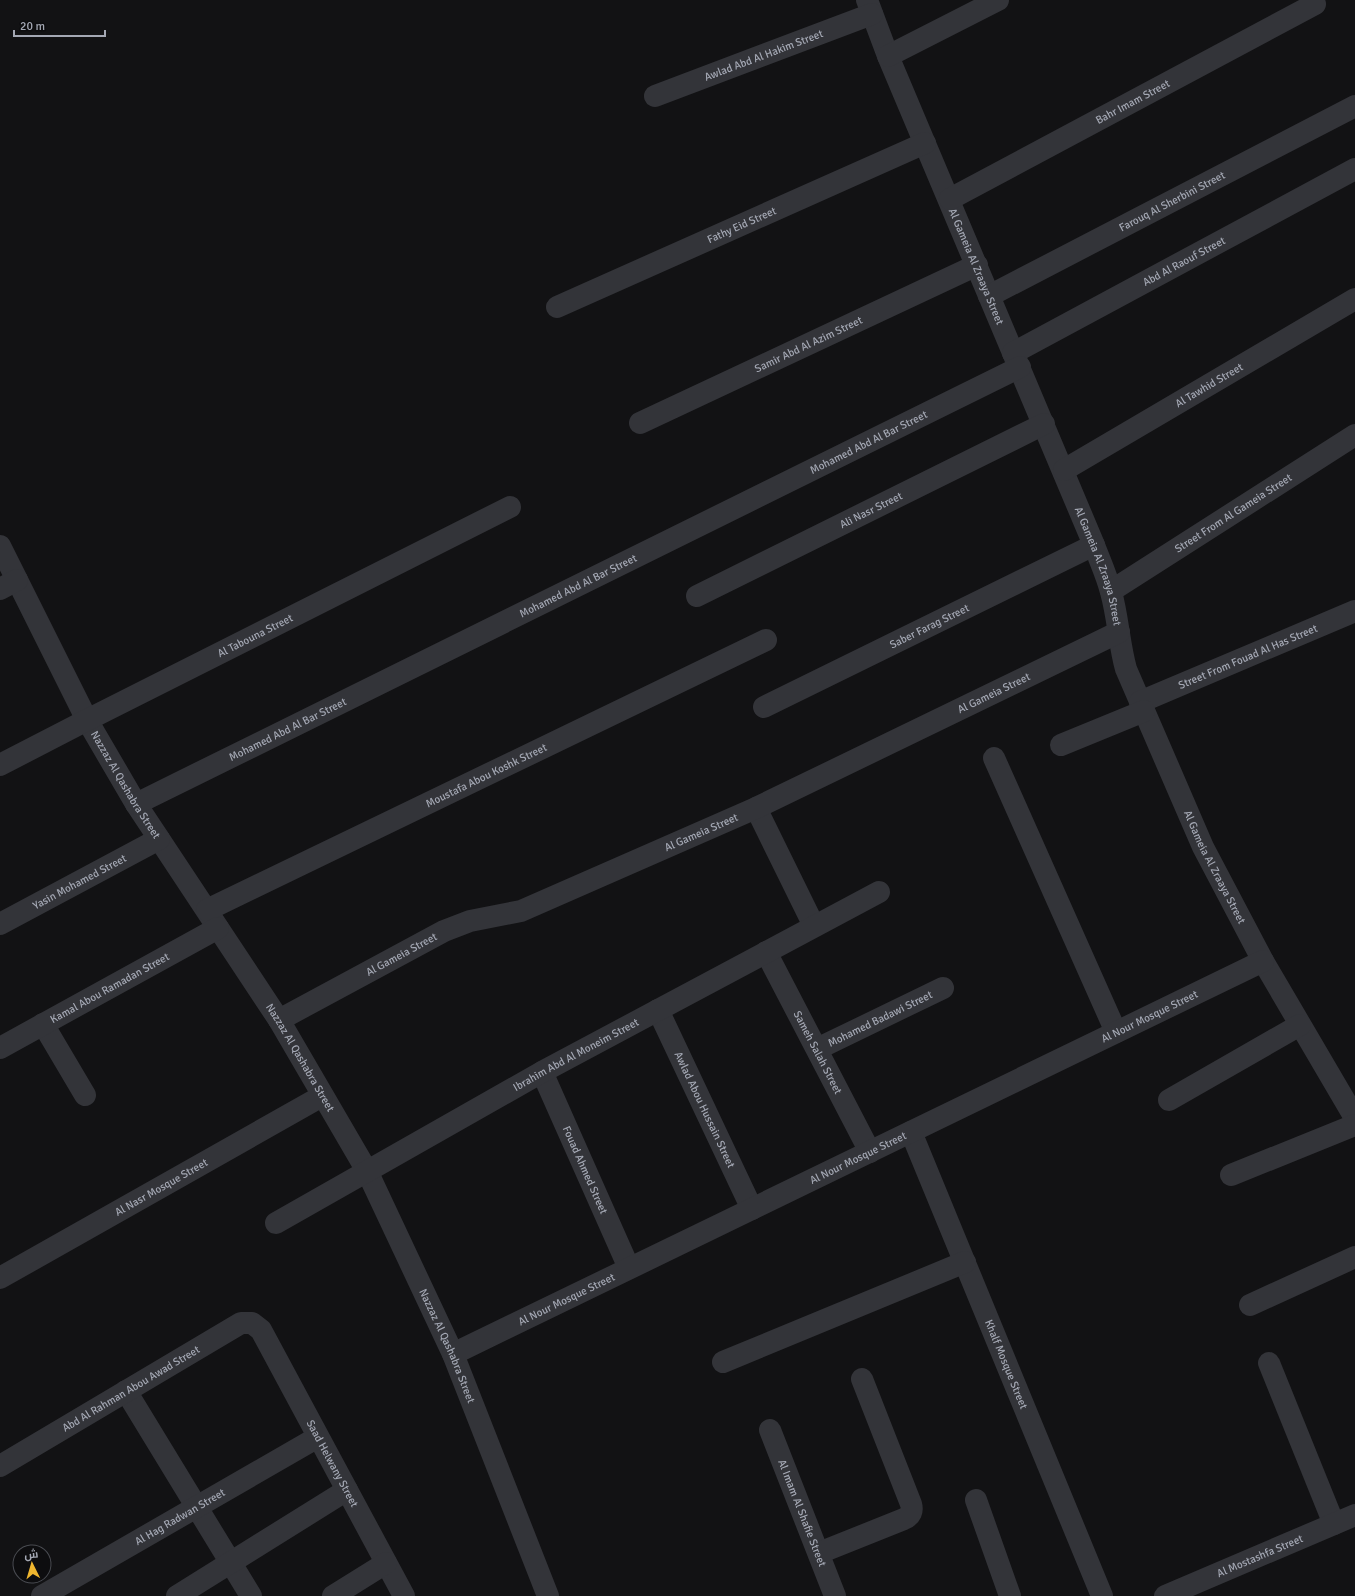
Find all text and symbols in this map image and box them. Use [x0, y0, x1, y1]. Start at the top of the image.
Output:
scale bar [14, 12, 105, 38]
text: 20 m [20, 19, 45, 34]
street label: Awlad Abd Al Hakim Street [702, 27, 825, 84]
street label: Bahr Imam Street [1093, 77, 1172, 127]
street label: Farouq Al Sherbini Street [1117, 169, 1227, 234]
street label: Fathy Eid Street [705, 204, 778, 246]
street label: Al Gameia Al Zraaya Street [946, 206, 1006, 327]
street label: Abd Al Raouf Street [1141, 234, 1228, 289]
street label: Samir Abd Al Azim Street [753, 314, 865, 375]
street label: Al Tawhid Street [1173, 360, 1245, 410]
street label: Mohamed Abd Al Bar Street [808, 408, 930, 477]
street label: Street From Al Gameia Street [1172, 471, 1294, 556]
street label: Ali Nasr Street [838, 489, 905, 531]
street label: Al Gameia Al Zraaya Street [1072, 505, 1124, 627]
street label: Mohamed Abd Al Bar Street [517, 551, 639, 620]
street label: Saber Farag Street [888, 601, 971, 651]
street label: Al Tabouna Street [215, 611, 295, 660]
street label: Street From Fouad Al Has Street [1176, 622, 1320, 692]
street label: Al Gameia Street [956, 670, 1032, 716]
street label: Mohamed Abd Al Bar Street [227, 695, 349, 764]
street label: Nazzaz Al Qashabra Street [88, 729, 163, 841]
street label: Moustafa Abou Koshk Street [424, 741, 549, 810]
street label: Al Gameia Al Zraaya Street [1181, 808, 1248, 926]
street label: Al Gameia Street [663, 811, 740, 854]
street label: Yasin Mohamed Street [31, 852, 129, 912]
street label: Al Gameia Street [364, 930, 440, 979]
street label: Kamal Abou Ramadan Street [48, 950, 172, 1026]
street label: Mohamed Badawi Street [826, 988, 935, 1050]
street label: Al Nour Mosque Street [1099, 988, 1200, 1046]
street label: Nazzaz Al Qashabra Street [263, 1001, 337, 1114]
street label: Sameh Salah Street [791, 1009, 845, 1096]
street label: Ibrahim Abd Al Moneim Street [511, 1015, 641, 1094]
street label: Awlad Abou Hussain Street [671, 1049, 738, 1170]
street label: Fouad Ahmed Street [560, 1124, 610, 1216]
street label: Al Nour Mosque Street [808, 1129, 909, 1187]
street label: Al Nasr Mosque Street [113, 1156, 210, 1219]
street label: Al Nour Mosque Street [516, 1270, 617, 1328]
street label: Nazzaz Al Qashabra Street [416, 1287, 478, 1405]
street label: Khalf Mosque Street [982, 1318, 1030, 1411]
street label: Abd Al Rahman Abou Awad Street [60, 1343, 202, 1435]
street label: Saad Helwany Street [304, 1418, 361, 1510]
street label: Al Imam Al Shafie Street [775, 1458, 829, 1569]
street label: Al Hag Radwan Street [133, 1486, 228, 1548]
street label: Al Mostashfa Street [1215, 1532, 1305, 1580]
north arrow [12, 1544, 52, 1584]
text: ش [24, 1547, 39, 1562]

